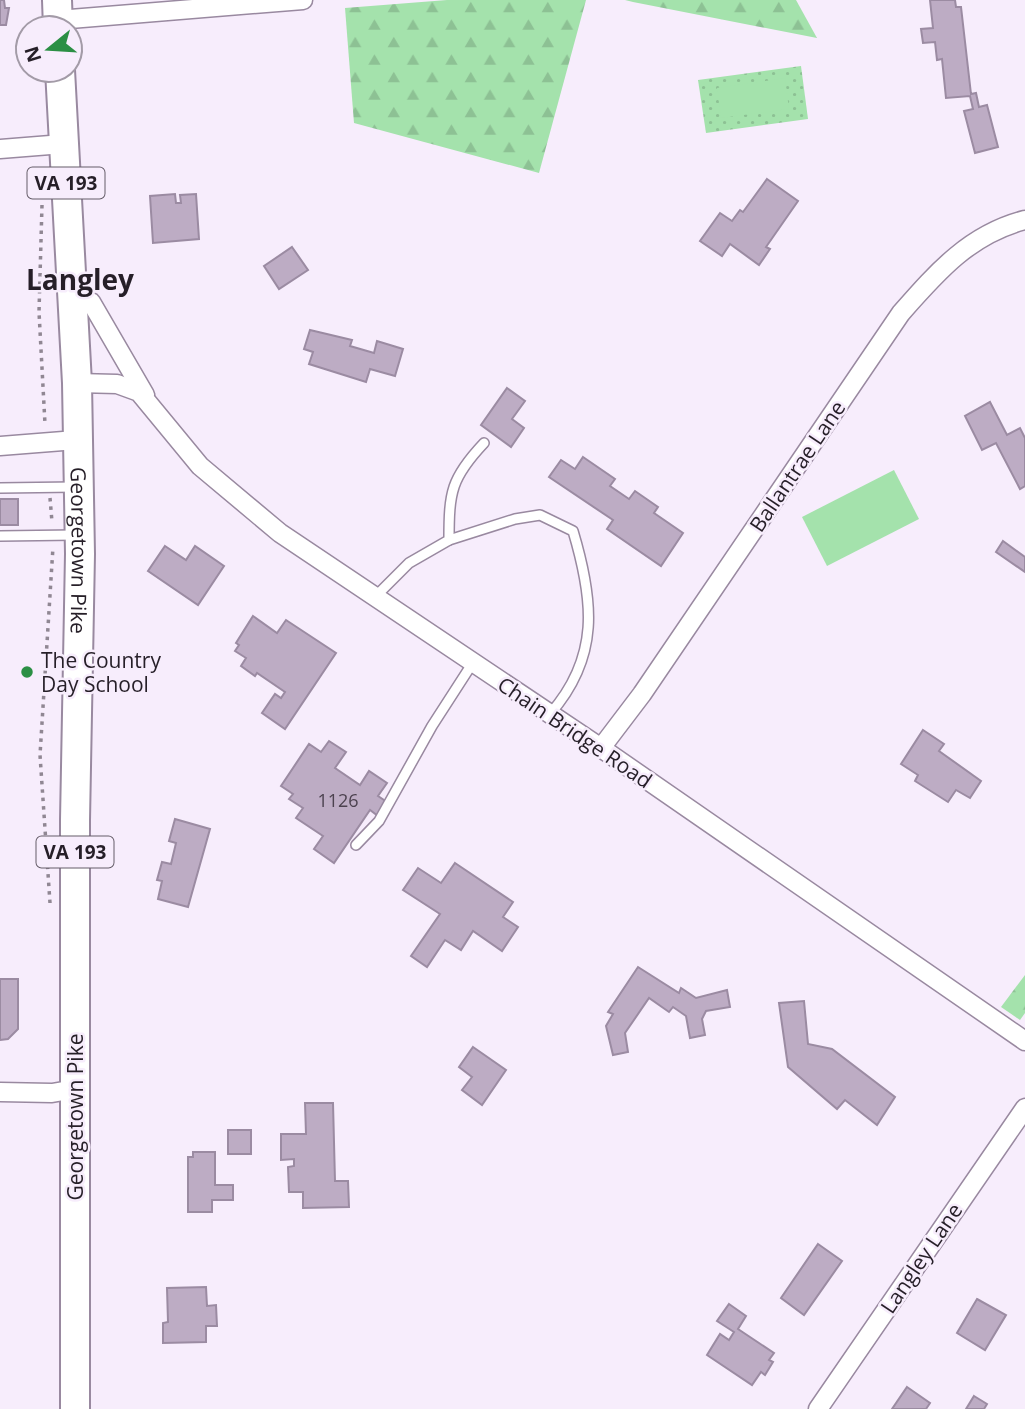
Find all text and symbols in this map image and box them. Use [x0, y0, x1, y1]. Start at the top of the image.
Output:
north arrow [14, 14, 84, 84]
text: N [18, 43, 48, 66]
road number: VA 193 [28, 168, 104, 198]
district label: Langley [26, 260, 134, 298]
street label: Ballantrae Lane [743, 395, 851, 537]
street label: Georgetown Pike [64, 467, 94, 634]
place label: The Country Day School [41, 646, 161, 698]
marker: The Country Day School [19, 664, 35, 680]
street label: Chain Bridge Road [492, 670, 658, 794]
house number: 1126 [317, 788, 359, 812]
road number: VA 193 [36, 836, 114, 867]
street label: Georgetown Pike [61, 1034, 89, 1200]
street label: Langley Lane [874, 1197, 968, 1319]

